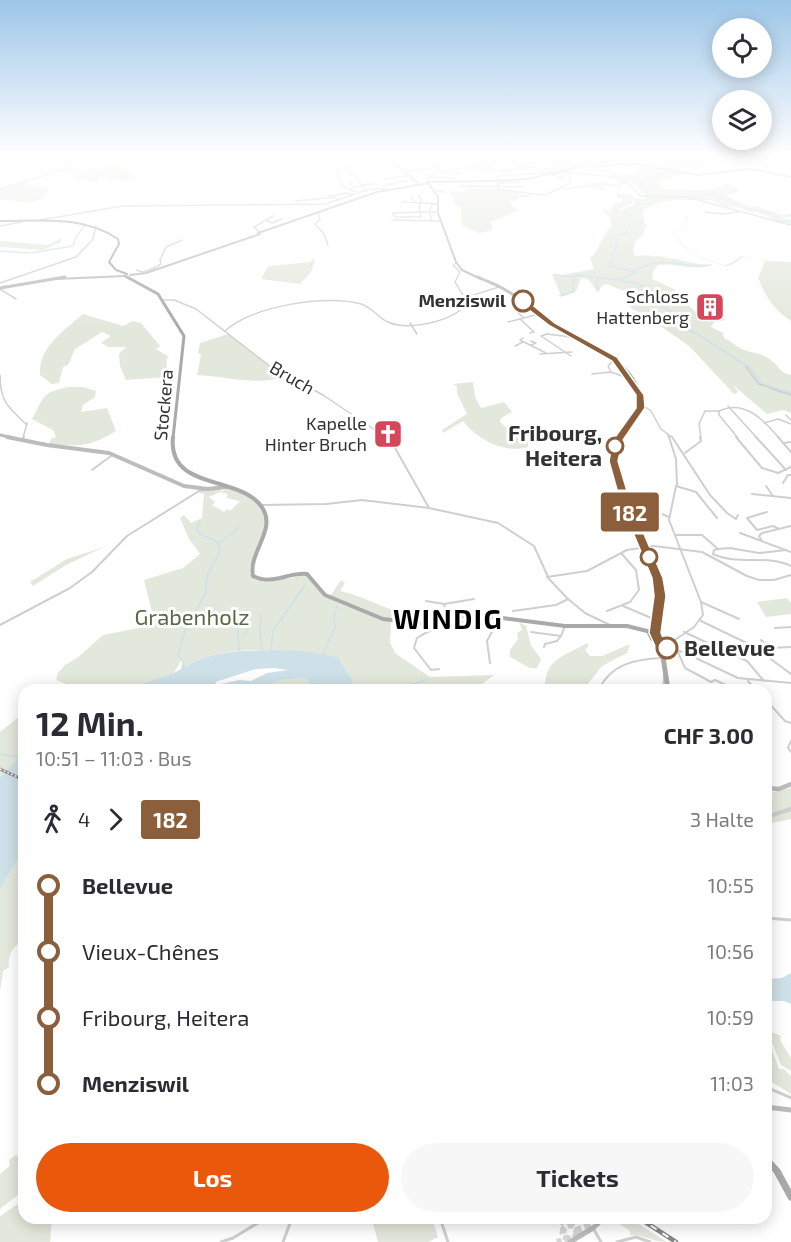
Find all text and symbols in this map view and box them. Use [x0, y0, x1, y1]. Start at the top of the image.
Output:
map controls [712, 18, 772, 150]
button: locate [712, 18, 772, 78]
button: layers [712, 90, 772, 150]
place label: Schloss Hattenberg [596, 285, 689, 328]
place label: Menziswil [418, 289, 506, 311]
marker: Menziswil [512, 290, 534, 312]
building icon: Schloss Hattenberg [694, 291, 726, 323]
street label: Bruch [266, 356, 319, 399]
street label: Stockera [149, 368, 177, 442]
place label: Kapelle Hinter Bruch [265, 412, 367, 455]
church icon: Kapelle Hinter Bruch [372, 418, 404, 450]
place label: Fribourg, Heitera [508, 419, 602, 470]
marker: Fribourg, Heitera [606, 437, 624, 455]
line badge: 182 [596, 492, 664, 532]
text: 182 [613, 500, 647, 525]
unlabelled marker [640, 548, 658, 566]
district label: WINDIG [393, 601, 503, 635]
park label: Grabenholz [135, 603, 249, 629]
place label: Bellevue [684, 634, 775, 660]
marker: Bellevue [656, 637, 678, 659]
text: 12 Min. [36, 703, 144, 743]
text: CHF 3.00 [664, 722, 754, 748]
text: 10:51 – 11:03 · Bus [36, 746, 192, 770]
icon: walk [36, 803, 69, 836]
icon: forward [99, 803, 132, 836]
text: 4 [78, 807, 90, 831]
text: 182 [153, 807, 188, 832]
text: 3 Halte [690, 807, 754, 831]
text: Bellevue [82, 872, 173, 898]
text: 10:55 [708, 873, 754, 897]
text: Vieux-Chênes [82, 938, 219, 964]
text: 10:56 [707, 939, 754, 963]
text: Fribourg, Heitera [82, 1004, 249, 1030]
text: 10:59 [707, 1005, 754, 1029]
text: Menziswil [82, 1070, 189, 1096]
text: 11:03 [710, 1071, 754, 1095]
button: Los [36, 1143, 389, 1212]
button: Tickets [401, 1143, 754, 1212]

